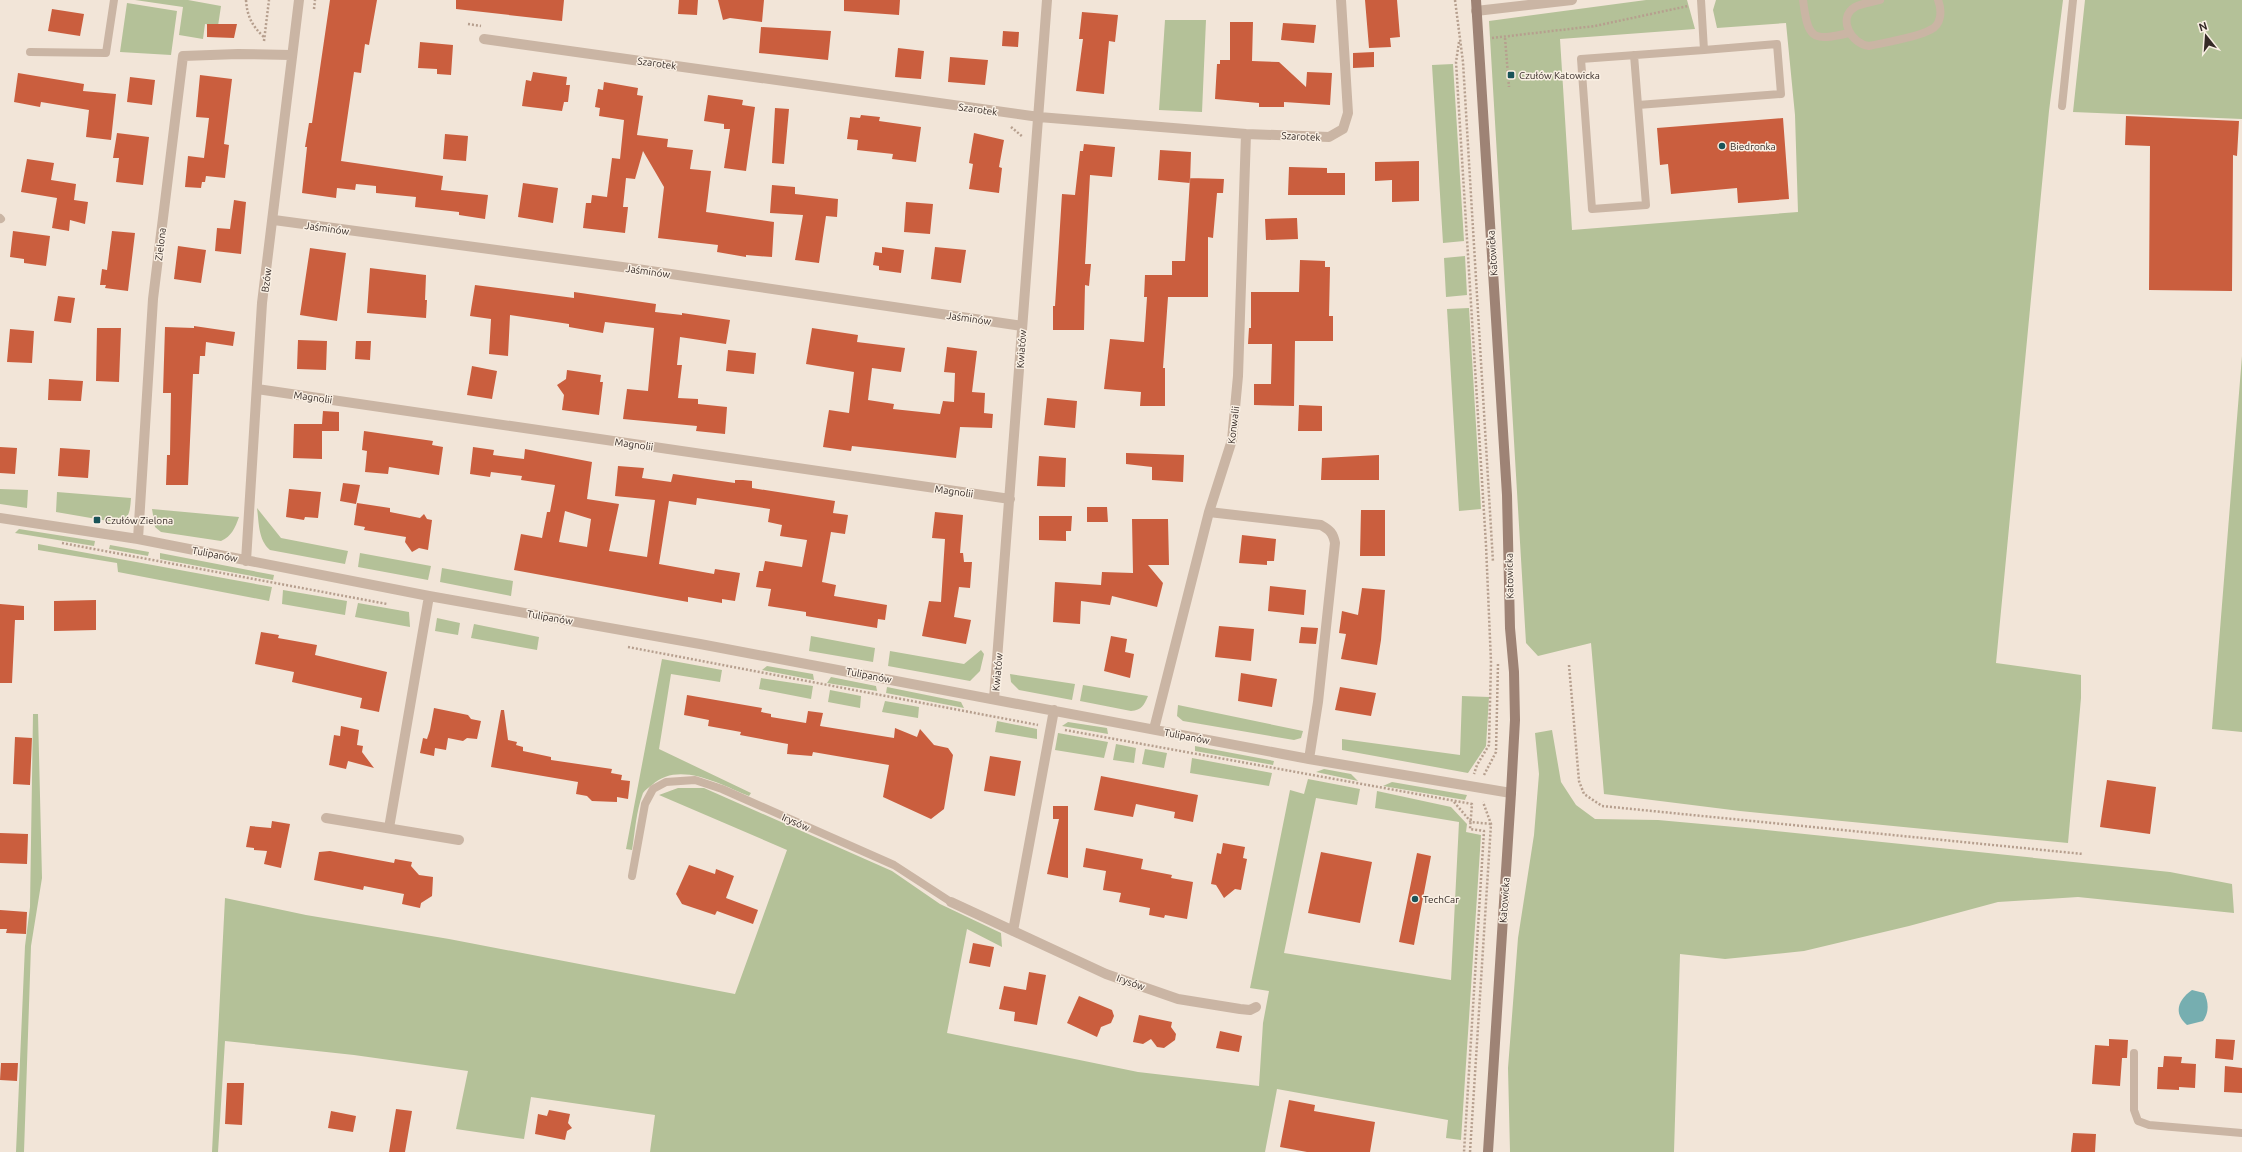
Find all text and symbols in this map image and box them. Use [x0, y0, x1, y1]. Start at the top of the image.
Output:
north arrow [2186, 16, 2226, 56]
text: N [2197, 19, 2209, 33]
street label: Szarotek [637, 55, 677, 72]
marker: Czułów Katowicka [1506, 70, 1516, 80]
place label: Czułów Katowicka [1519, 70, 1600, 81]
street label: Szarotek [958, 101, 998, 118]
street label: Szarotek [1281, 130, 1321, 143]
marker: Biedronka [1717, 141, 1727, 151]
place label: Biedronka [1730, 141, 1776, 152]
street label: Jaśminów [304, 220, 350, 237]
street label: Zielona [153, 227, 168, 261]
street label: Katowicka [1485, 230, 1500, 276]
street label: Jaśminów [625, 263, 671, 280]
street label: Bzów [259, 267, 274, 293]
street label: Jaśminów [946, 310, 992, 327]
street label: Kwiatów [1015, 329, 1028, 369]
street label: Magnolii [293, 389, 333, 406]
street label: Konwalii [1226, 406, 1241, 445]
street label: Magnolii [614, 436, 654, 453]
street label: Magnolii [934, 483, 974, 500]
marker: Czułów Zielona [92, 515, 102, 525]
place label: Czułów Zielona [105, 515, 173, 526]
street label: Tulipanów [191, 545, 239, 564]
street label: Katowicka [1504, 553, 1515, 599]
street label: Tulipanów [526, 608, 574, 627]
street label: Kwiatów [990, 652, 1005, 692]
street label: Tulipanów [845, 666, 893, 685]
street label: Tulipanów [1163, 727, 1211, 746]
street label: Irysów [780, 811, 812, 834]
street label: Katowicka [1497, 877, 1512, 923]
marker: TechCar [1410, 894, 1420, 904]
place label: TechCar [1423, 894, 1459, 905]
street label: Irysów [1115, 972, 1147, 993]

